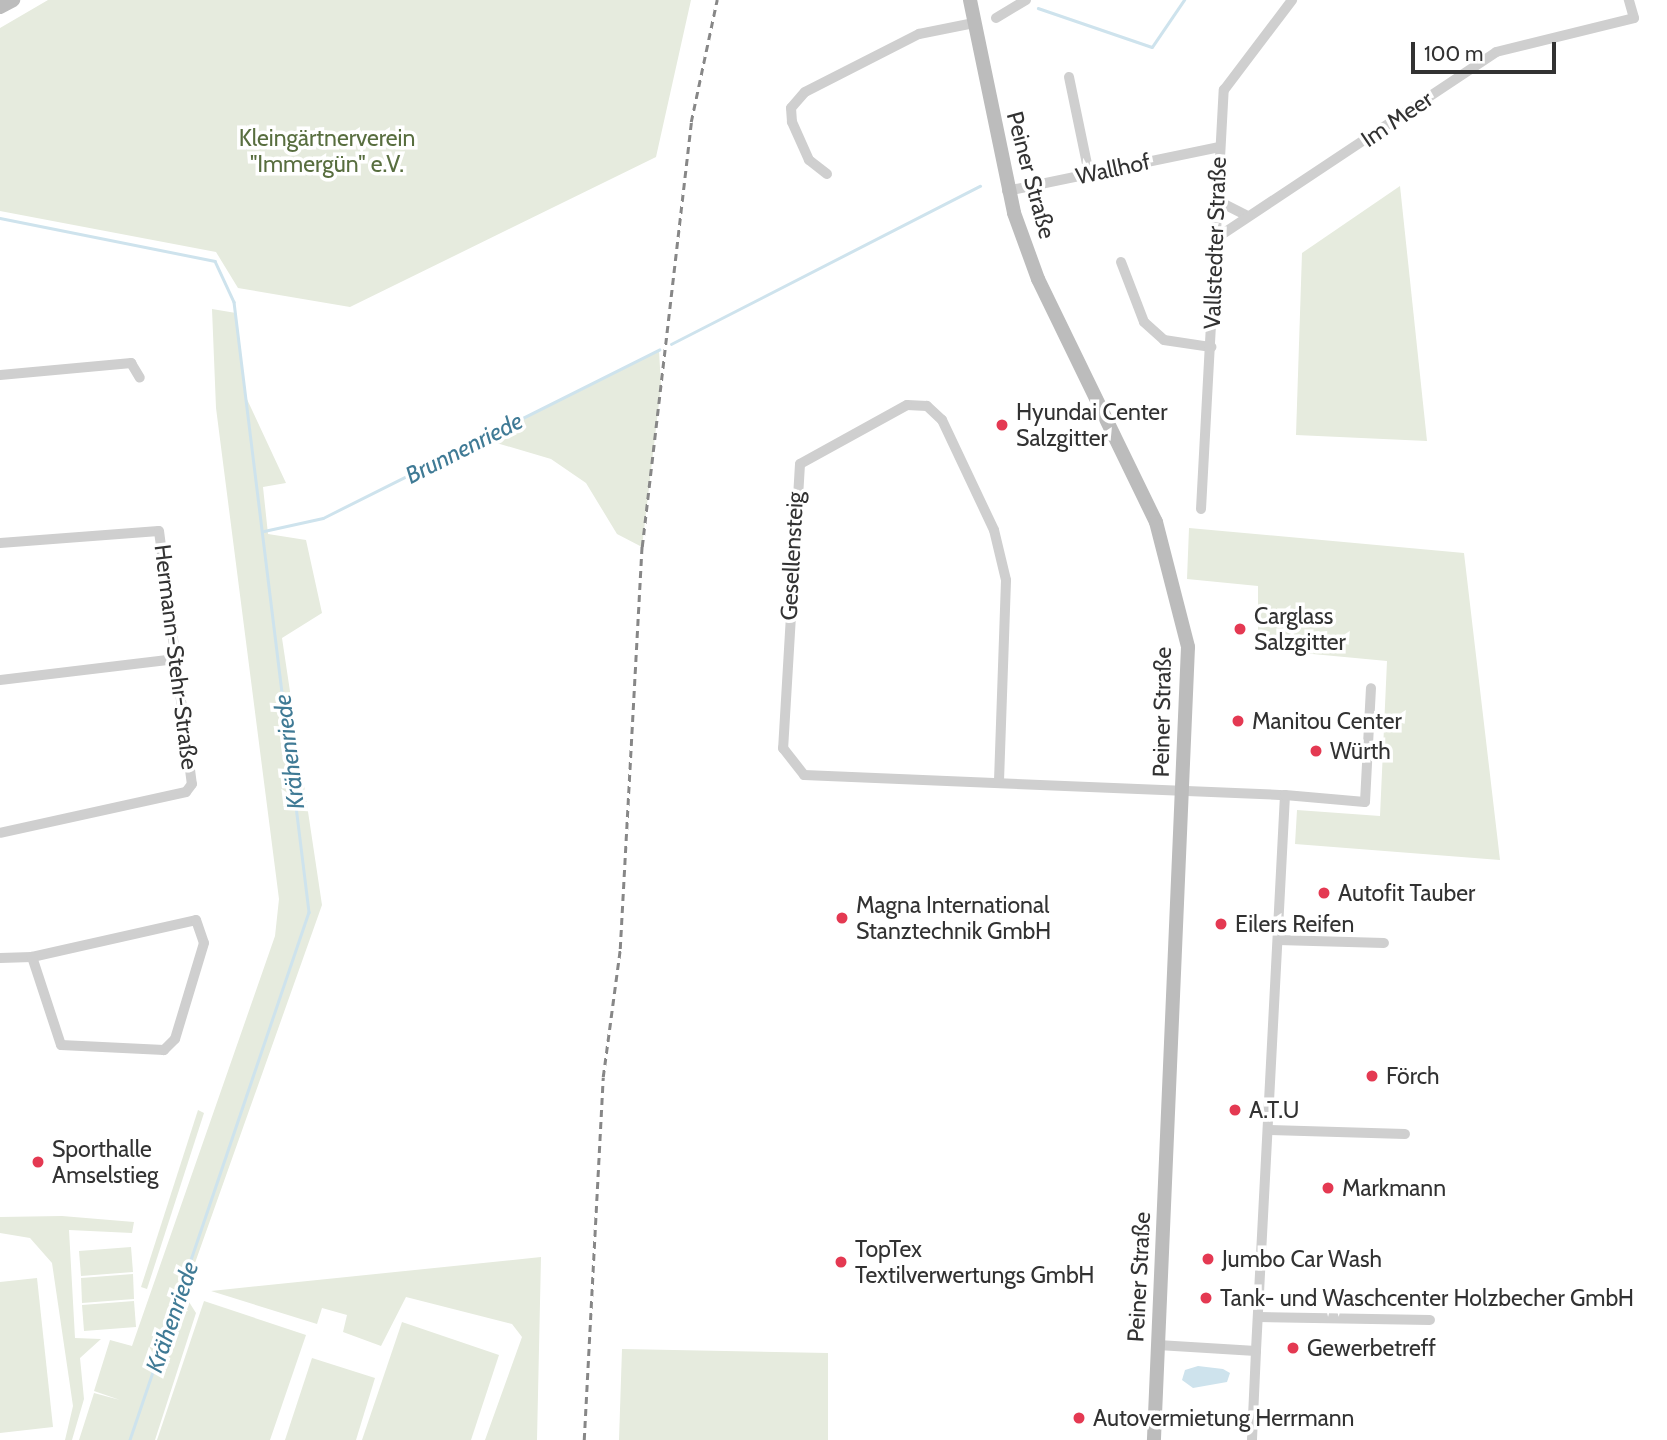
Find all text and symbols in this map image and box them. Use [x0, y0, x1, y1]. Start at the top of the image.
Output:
scale bar [1415, 28, 1560, 72]
text: 100 m [1424, 41, 1483, 66]
street label: Im Meer [1356, 85, 1438, 153]
street label: Peiner Straße [1001, 108, 1061, 242]
park label: Kleingärtnerverein "Immergün" e.V. [239, 124, 415, 178]
street label: Wallhof [1073, 148, 1153, 190]
street label: Vallstedter Straße [1198, 156, 1232, 330]
place label: Hyundai Center Salzgitter [1016, 398, 1167, 452]
water label: Brunnenriede [401, 406, 527, 490]
marker: Hyundai Center Salzgitter [994, 417, 1010, 433]
street label: Gesellensteig [775, 491, 809, 621]
street label: Hermann-Stehr-Straße [149, 543, 203, 771]
place label: Carglass Salzgitter [1254, 602, 1346, 656]
marker: Carglass Salzgitter [1232, 621, 1248, 637]
street label: Peiner Straße [1147, 647, 1177, 777]
water label: Krähenriede [268, 693, 310, 811]
place label: Manitou Center [1252, 707, 1402, 735]
marker: Manitou Center [1230, 713, 1246, 729]
place label: Würth [1330, 737, 1391, 765]
marker: Würth [1308, 743, 1324, 759]
place label: Autofit Tauber [1338, 879, 1475, 907]
marker: Autofit Tauber [1316, 885, 1332, 901]
place label: Magna International Stanztechnik GmbH [856, 891, 1051, 945]
marker: Magna International Stanztechnik GmbH [834, 910, 850, 926]
place label: Eilers Reifen [1235, 910, 1354, 938]
marker: Eilers Reifen [1213, 916, 1229, 932]
place label: Förch [1386, 1062, 1440, 1090]
marker: Förch [1364, 1068, 1380, 1084]
place label: A.T.U [1249, 1096, 1299, 1124]
marker: A.T.U [1227, 1102, 1243, 1118]
place label: Sporthalle Amselstieg [52, 1135, 158, 1189]
marker: Sporthalle Amselstieg [30, 1154, 46, 1170]
place label: Markmann [1342, 1174, 1446, 1202]
marker: Markmann [1320, 1180, 1336, 1196]
street label: Peiner Straße [1122, 1211, 1156, 1343]
place label: TopTex Textilverwertungs GmbH [855, 1235, 1095, 1289]
place label: Jumbo Car Wash [1222, 1245, 1382, 1273]
marker: Jumbo Car Wash [1200, 1251, 1216, 1267]
marker: TopTex Textilverwertungs GmbH [833, 1254, 849, 1270]
water label: Krähenriede [140, 1258, 204, 1376]
place label: Tank- und Waschcenter Holzbecher GmbH [1220, 1284, 1634, 1312]
marker: Tank- und Waschcenter Holzbecher GmbH [1198, 1290, 1214, 1306]
place label: Gewerbetreff [1307, 1334, 1436, 1362]
marker: Gewerbetreff [1285, 1340, 1301, 1356]
place label: Autovermietung Herrmann [1093, 1404, 1354, 1432]
marker: Autovermietung Herrmann [1071, 1410, 1087, 1426]

